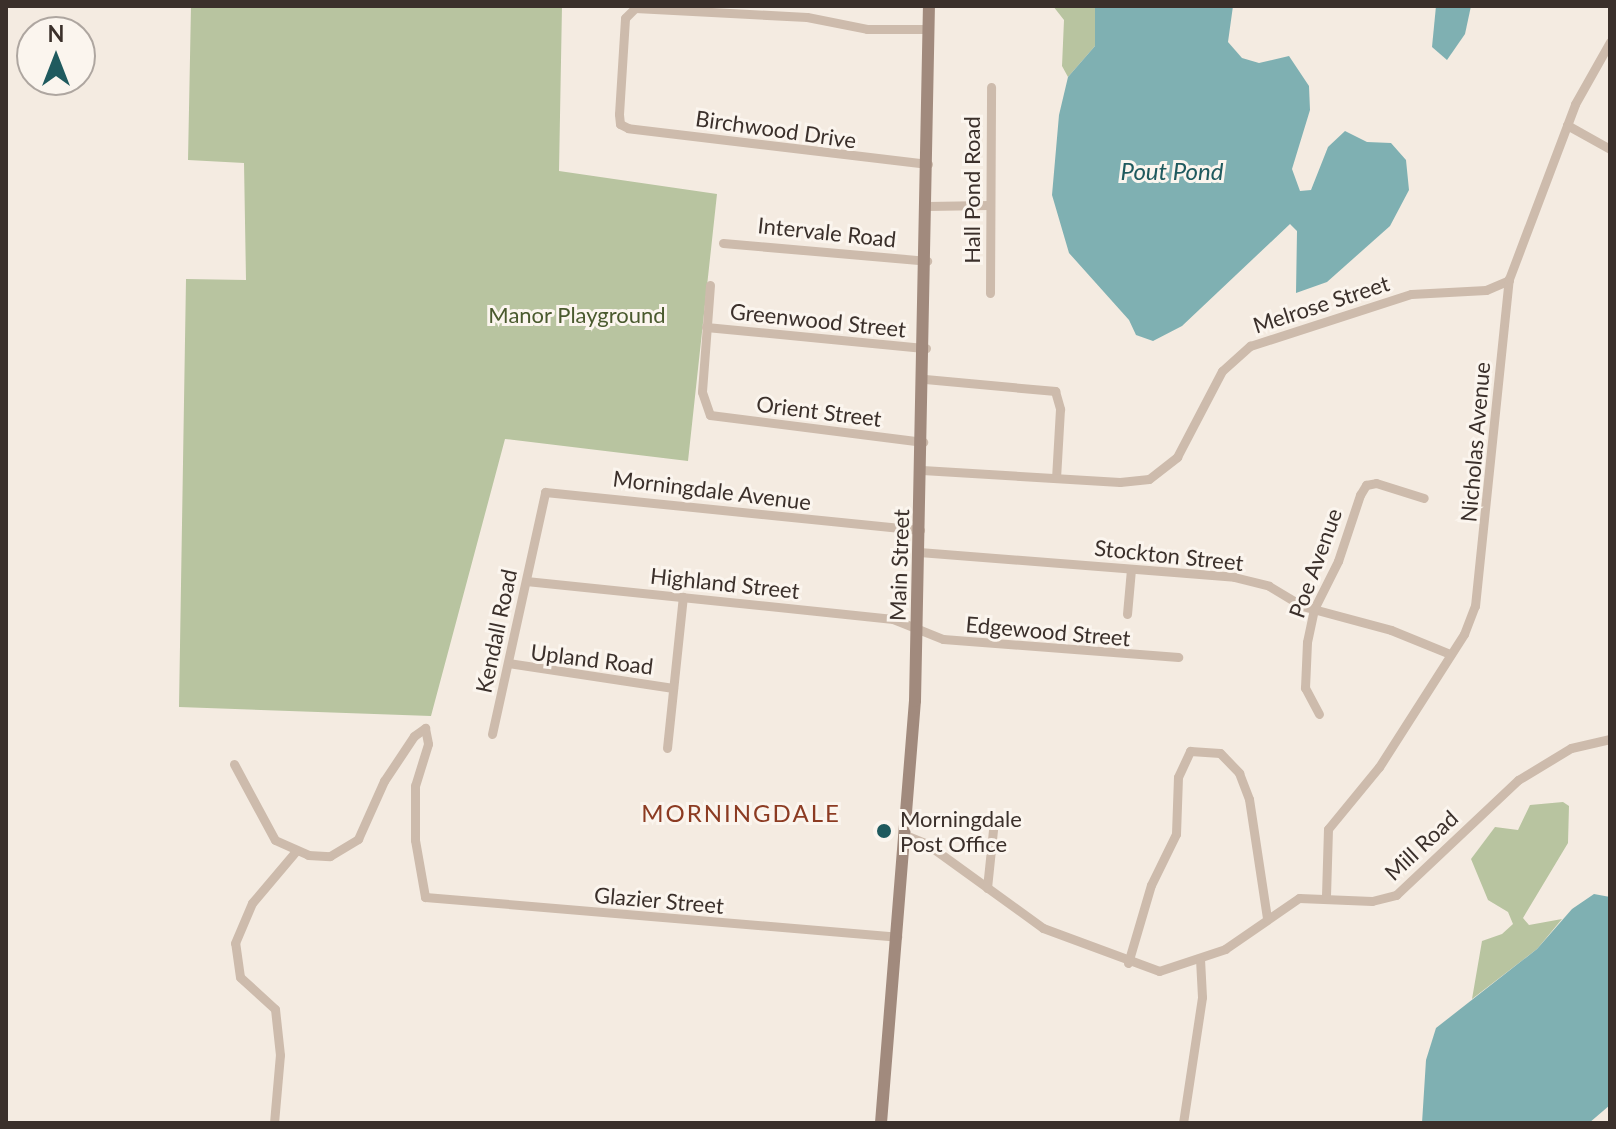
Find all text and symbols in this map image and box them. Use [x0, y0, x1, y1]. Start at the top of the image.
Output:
north arrow [16, 16, 96, 96]
text: N [48, 20, 64, 47]
street label: Birchwood Drive [694, 105, 858, 153]
street label: Hall Pond Road [959, 116, 985, 264]
water label: Pout Pond [1121, 157, 1223, 185]
street label: Intervale Road [757, 212, 897, 252]
street label: Melrose Street [1250, 270, 1392, 338]
street label: Greenwood Street [729, 298, 907, 342]
park label: Manor Playground [488, 302, 666, 328]
street label: Nicholas Avenue [1455, 361, 1495, 523]
street label: Orient Street [755, 390, 883, 432]
street label: Morningdale Avenue [611, 465, 813, 515]
street label: Poe Avenue [1283, 504, 1347, 622]
street label: Main Street [884, 509, 914, 621]
street label: Stockton Street [1093, 534, 1245, 576]
street label: Highland Street [649, 562, 801, 604]
street label: Kendall Road [470, 567, 522, 695]
street label: Edgewood Street [965, 611, 1131, 651]
street label: Upland Road [529, 638, 655, 680]
district label: MORNINGDALE [641, 799, 841, 827]
place label: Morningdale Post Office [900, 805, 1022, 856]
street label: Mill Road [1379, 805, 1463, 885]
marker: Morningdale Post Office [875, 822, 893, 840]
street label: Glazier Street [593, 881, 725, 919]

